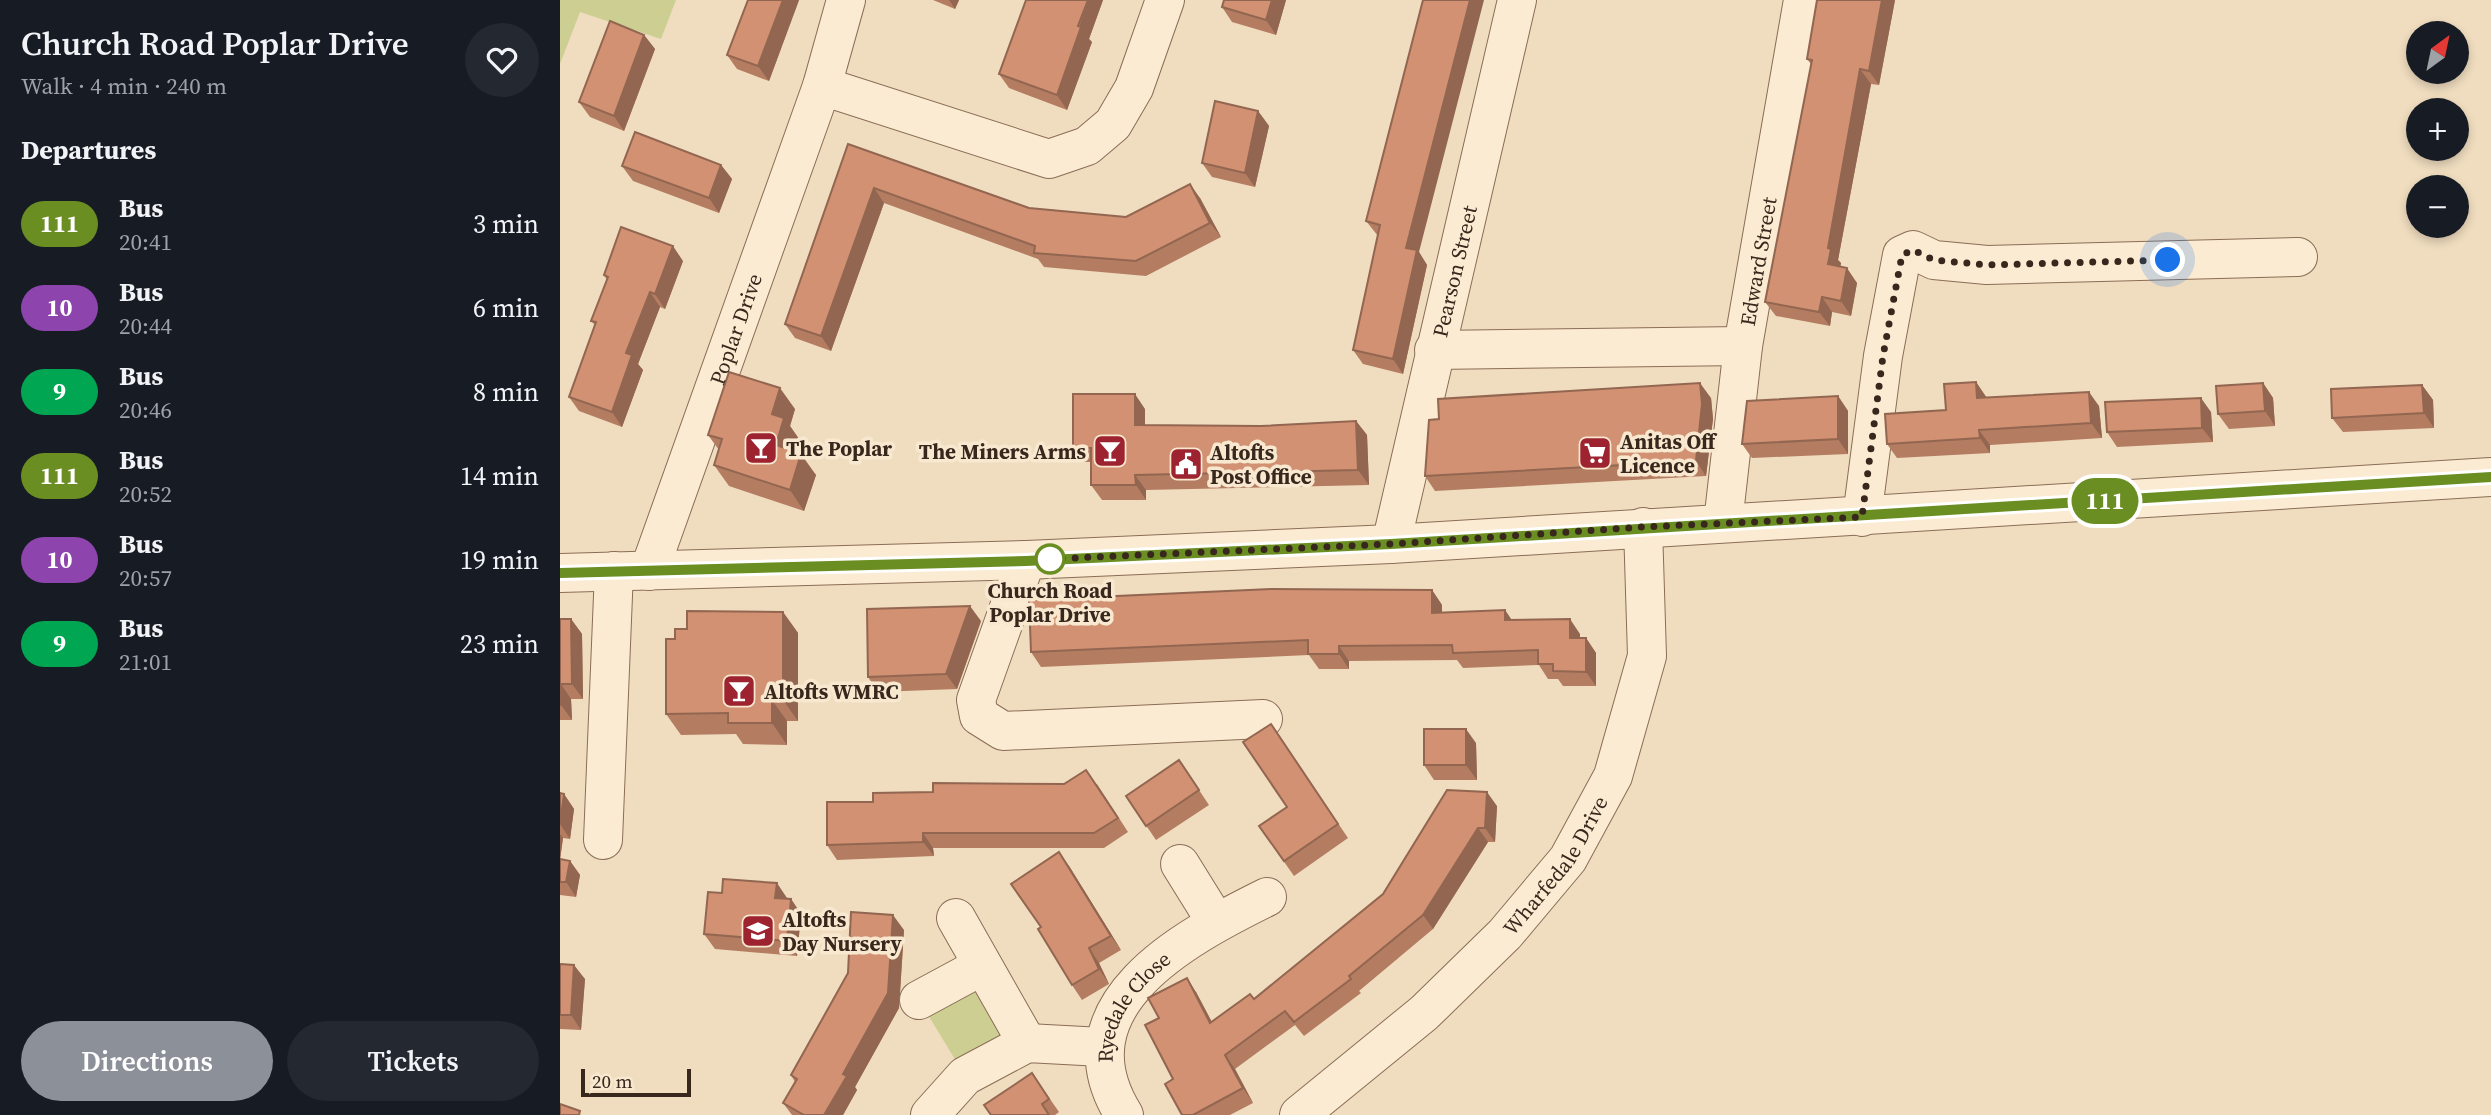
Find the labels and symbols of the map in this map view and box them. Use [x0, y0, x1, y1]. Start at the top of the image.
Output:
north arrow [2406, 21, 2469, 84]
street label: Edward Street [1732, 194, 1783, 328]
street label: Pearson Street [1425, 202, 1484, 340]
your location [2150, 242, 2185, 277]
street label: Poplar Drive [702, 269, 769, 389]
place label: Anitas Off Licence [1620, 427, 1718, 480]
bar icon: The Poplar [742, 429, 780, 467]
bar icon: The Miners Arms [1091, 432, 1129, 470]
place label: The Poplar [786, 434, 892, 463]
supermarket icon: Anitas Off Licence [1576, 434, 1614, 472]
place label: The Miners Arms [919, 437, 1086, 466]
place label: Altofts Post Office [1210, 438, 1312, 491]
public building icon: Altofts Post Office [1167, 445, 1205, 483]
line badge: 111 [2065, 478, 2145, 524]
marker: Church Road Poplar Drive [1035, 544, 1065, 574]
place label: Church Road Poplar Drive [987, 576, 1113, 629]
bar icon: Altofts WMRC [720, 672, 758, 710]
place label: Altofts WMRC [764, 677, 899, 706]
street label: Wharfedale Drive [1496, 790, 1614, 941]
place label: Altofts Day Nursery [782, 905, 902, 958]
school or university icon: Altofts Day Nursery [739, 912, 777, 950]
street label: Ryedale Close [1090, 944, 1176, 1063]
scale bar [581, 1066, 691, 1098]

